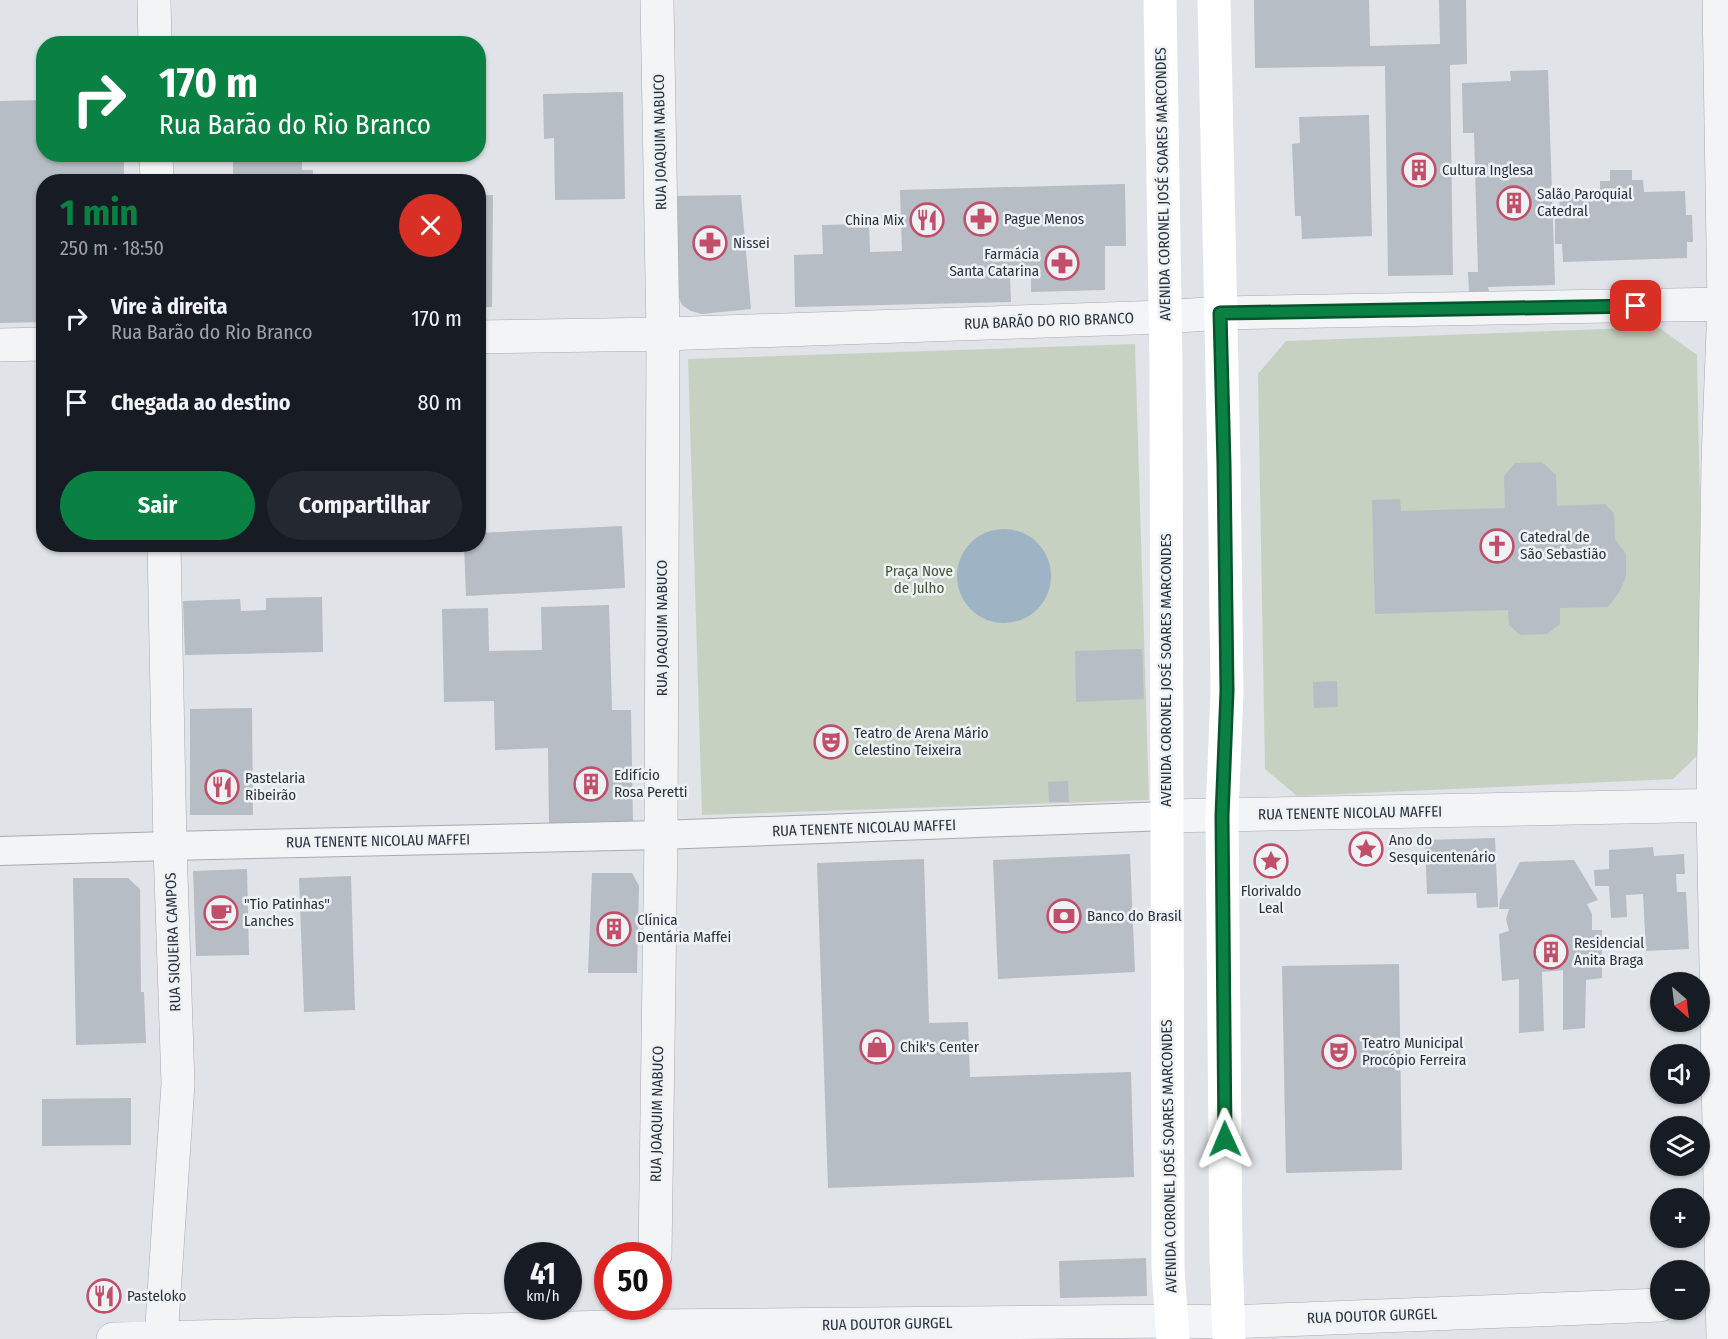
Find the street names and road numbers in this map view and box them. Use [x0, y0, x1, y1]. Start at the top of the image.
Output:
street label: AVENIDA CORONEL JOSÉ SOARES MARCONDES [1152, 47, 1174, 321]
street label: RUA JOAQUIM NABUCO [650, 74, 670, 210]
street label: RUA BARÃO DO RIO BRANCO [964, 309, 1134, 333]
street label: AVENIDA CORONEL JOSÉ SOARES MARCONDES [1157, 533, 1175, 807]
street label: RUA JOAQUIM NABUCO [653, 560, 671, 696]
street label: RUA TENENTE NICOLAU MAFFEI [1258, 802, 1442, 824]
street label: RUA TENENTE NICOLAU MAFFEI [772, 816, 956, 840]
street label: RUA TENENTE NICOLAU MAFFEI [286, 830, 470, 852]
street label: RUA SIQUEIRA CAMPOS [162, 872, 184, 1012]
street label: AVENIDA CORONEL JOSÉ SOARES MARCONDES [1158, 1019, 1180, 1293]
street label: RUA JOAQUIM NABUCO [647, 1046, 667, 1182]
street label: RUA DOUTOR GURGEL [1307, 1305, 1438, 1327]
street label: RUA DOUTOR GURGEL [822, 1314, 953, 1334]

